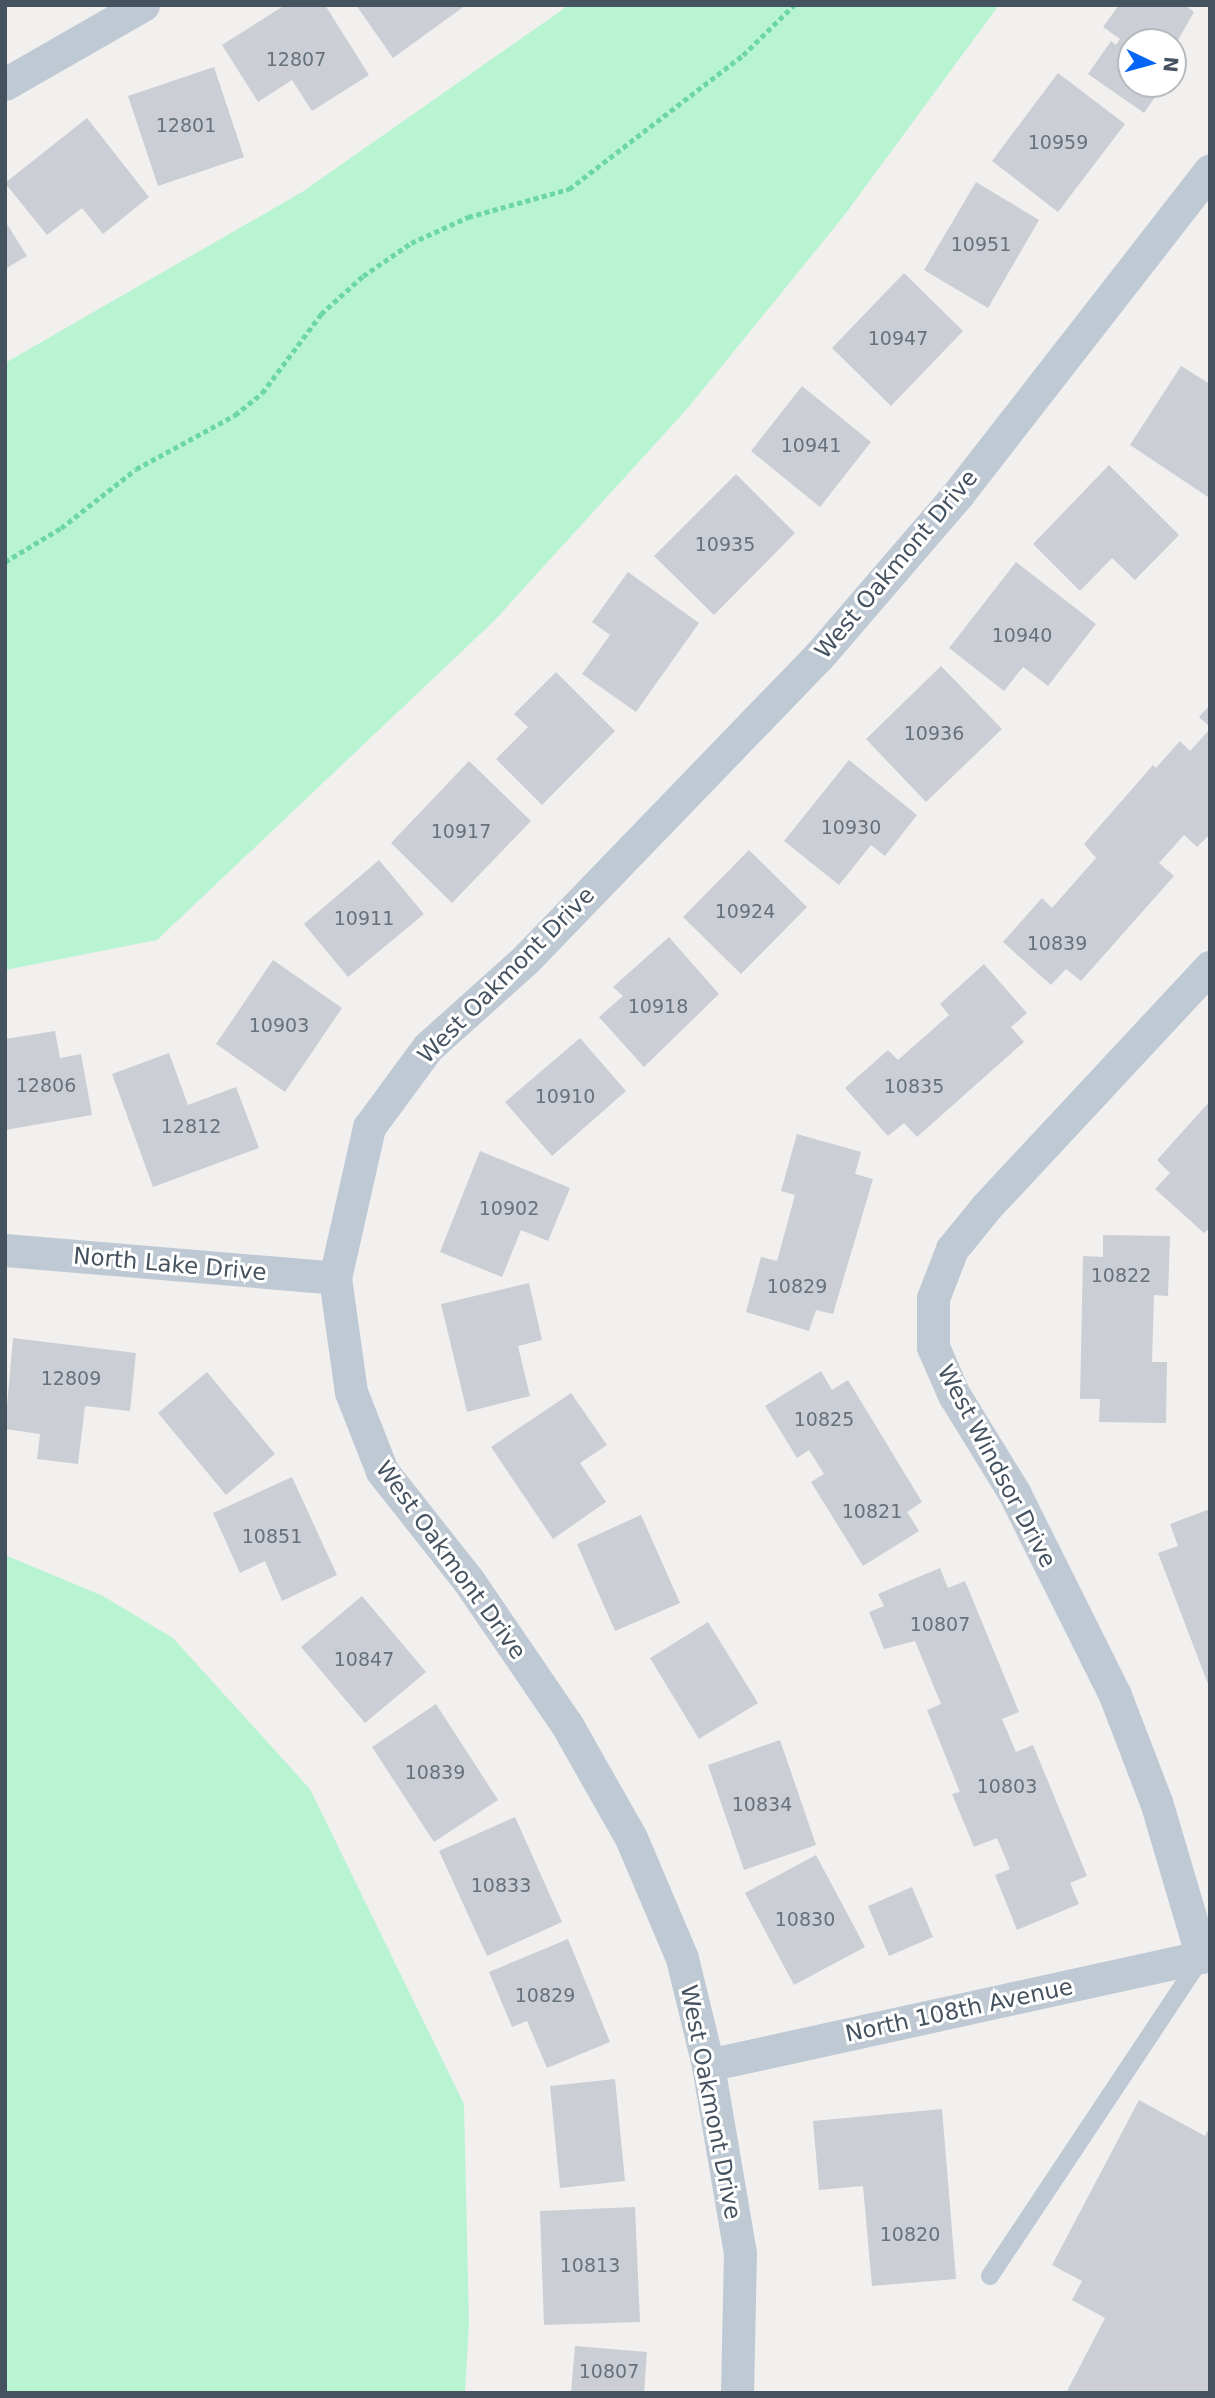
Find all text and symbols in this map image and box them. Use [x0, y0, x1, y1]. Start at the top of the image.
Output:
north arrow [1117, 28, 1187, 98]
house number: 12807 [266, 49, 326, 71]
text: N [1159, 56, 1183, 74]
house number: 12801 [156, 115, 216, 137]
house number: 10959 [1028, 132, 1088, 154]
house number: 10951 [951, 234, 1011, 256]
house number: 10947 [868, 328, 928, 350]
house number: 10941 [781, 435, 841, 457]
street label: West Oakmont Drive [809, 464, 983, 664]
house number: 10935 [695, 534, 755, 556]
house number: 10940 [992, 625, 1052, 647]
house number: 10936 [904, 723, 964, 745]
house number: 10930 [821, 817, 881, 839]
house number: 10917 [431, 821, 491, 843]
street label: West Oakmont Drive [412, 881, 600, 1069]
house number: 10924 [715, 901, 775, 923]
house number: 10911 [334, 908, 394, 930]
house number: 10839 [1027, 933, 1087, 955]
house number: 10918 [628, 996, 688, 1018]
house number: 10903 [249, 1015, 309, 1037]
house number: 12806 [16, 1075, 76, 1097]
house number: 10835 [884, 1076, 944, 1098]
house number: 10910 [535, 1086, 595, 1108]
house number: 12812 [161, 1116, 221, 1138]
house number: 10902 [479, 1198, 539, 1220]
street label: North Lake Drive [72, 1242, 268, 1286]
house number: 10822 [1091, 1265, 1151, 1287]
house number: 10829 [767, 1276, 827, 1298]
street label: West Windsor Drive [932, 1360, 1062, 1572]
house number: 12809 [41, 1368, 101, 1390]
house number: 10825 [794, 1409, 854, 1431]
street label: West Oakmont Drive [370, 1456, 532, 1664]
house number: 10821 [842, 1501, 902, 1523]
house number: 10851 [242, 1526, 302, 1548]
house number: 10807 [910, 1614, 970, 1636]
house number: 10847 [334, 1649, 394, 1671]
house number: 10839 [405, 1762, 465, 1784]
house number: 10803 [977, 1776, 1037, 1798]
house number: 10834 [732, 1794, 792, 1816]
house number: 10833 [471, 1875, 531, 1897]
house number: 10830 [775, 1909, 835, 1931]
street label: North 108th Avenue [843, 1972, 1075, 2048]
street label: West Oakmont Drive [675, 1983, 747, 2221]
house number: 10829 [515, 1985, 575, 2007]
house number: 10820 [880, 2224, 940, 2246]
house number: 10813 [560, 2255, 620, 2277]
house number: 10807 [579, 2361, 639, 2383]

